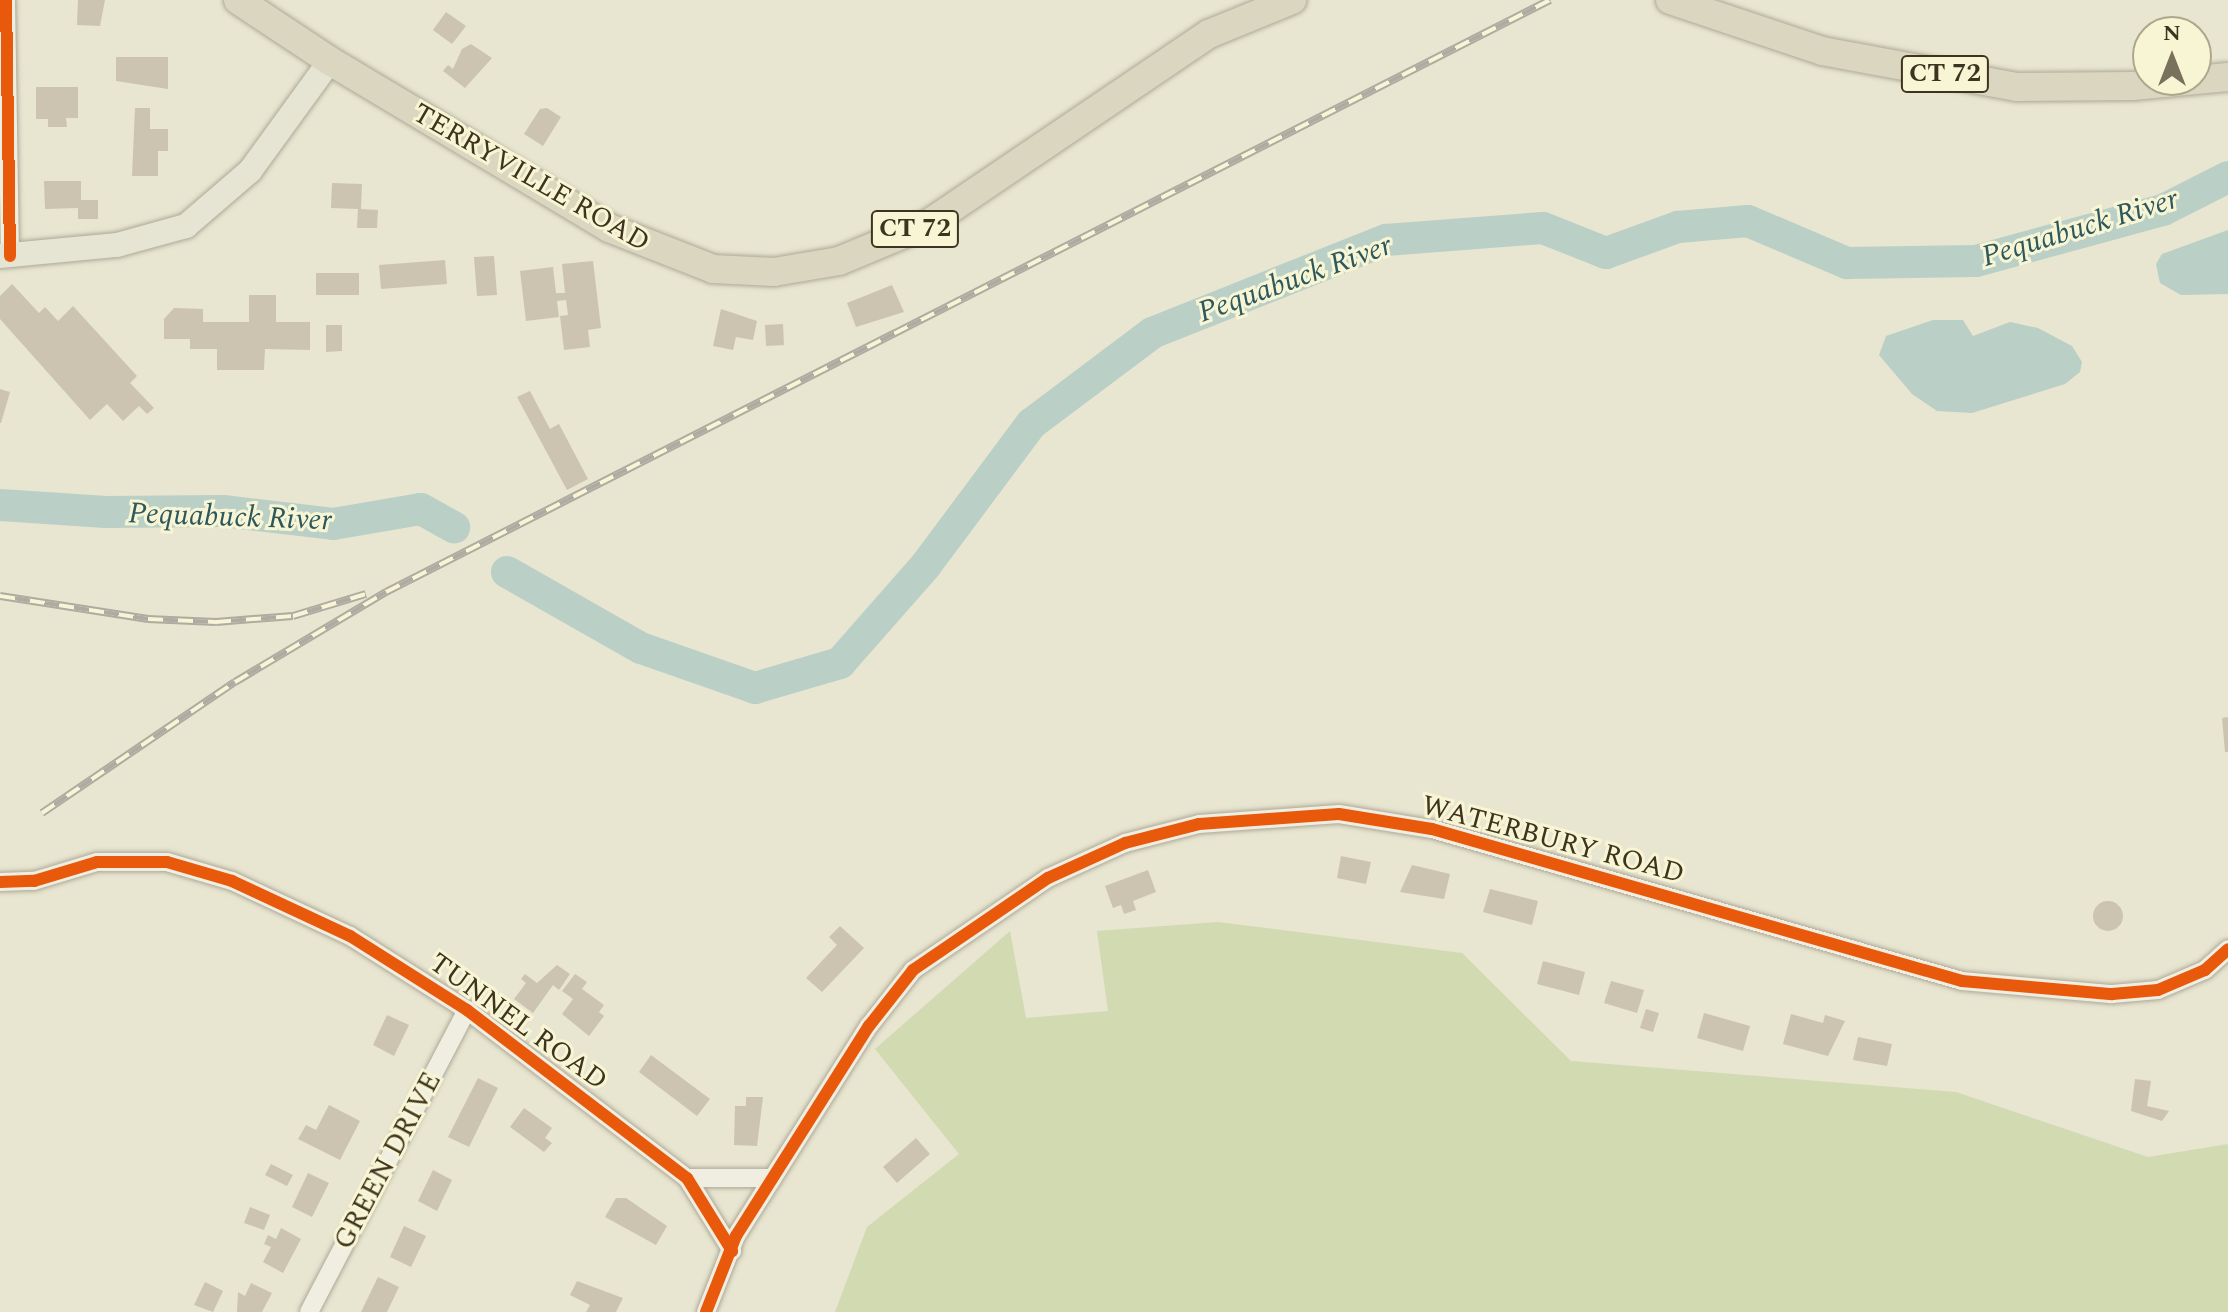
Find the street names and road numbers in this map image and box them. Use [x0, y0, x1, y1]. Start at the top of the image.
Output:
road number: CT 72 [1899, 52, 1991, 96]
street label: TERRYVILLE ROAD [407, 96, 655, 260]
road number: CT 72 [869, 207, 961, 251]
street label: WATERBURY ROAD [1418, 789, 1688, 891]
street label: TUNNEL ROAD [423, 946, 613, 1098]
street label: GREEN DRIVE [327, 1067, 449, 1255]

